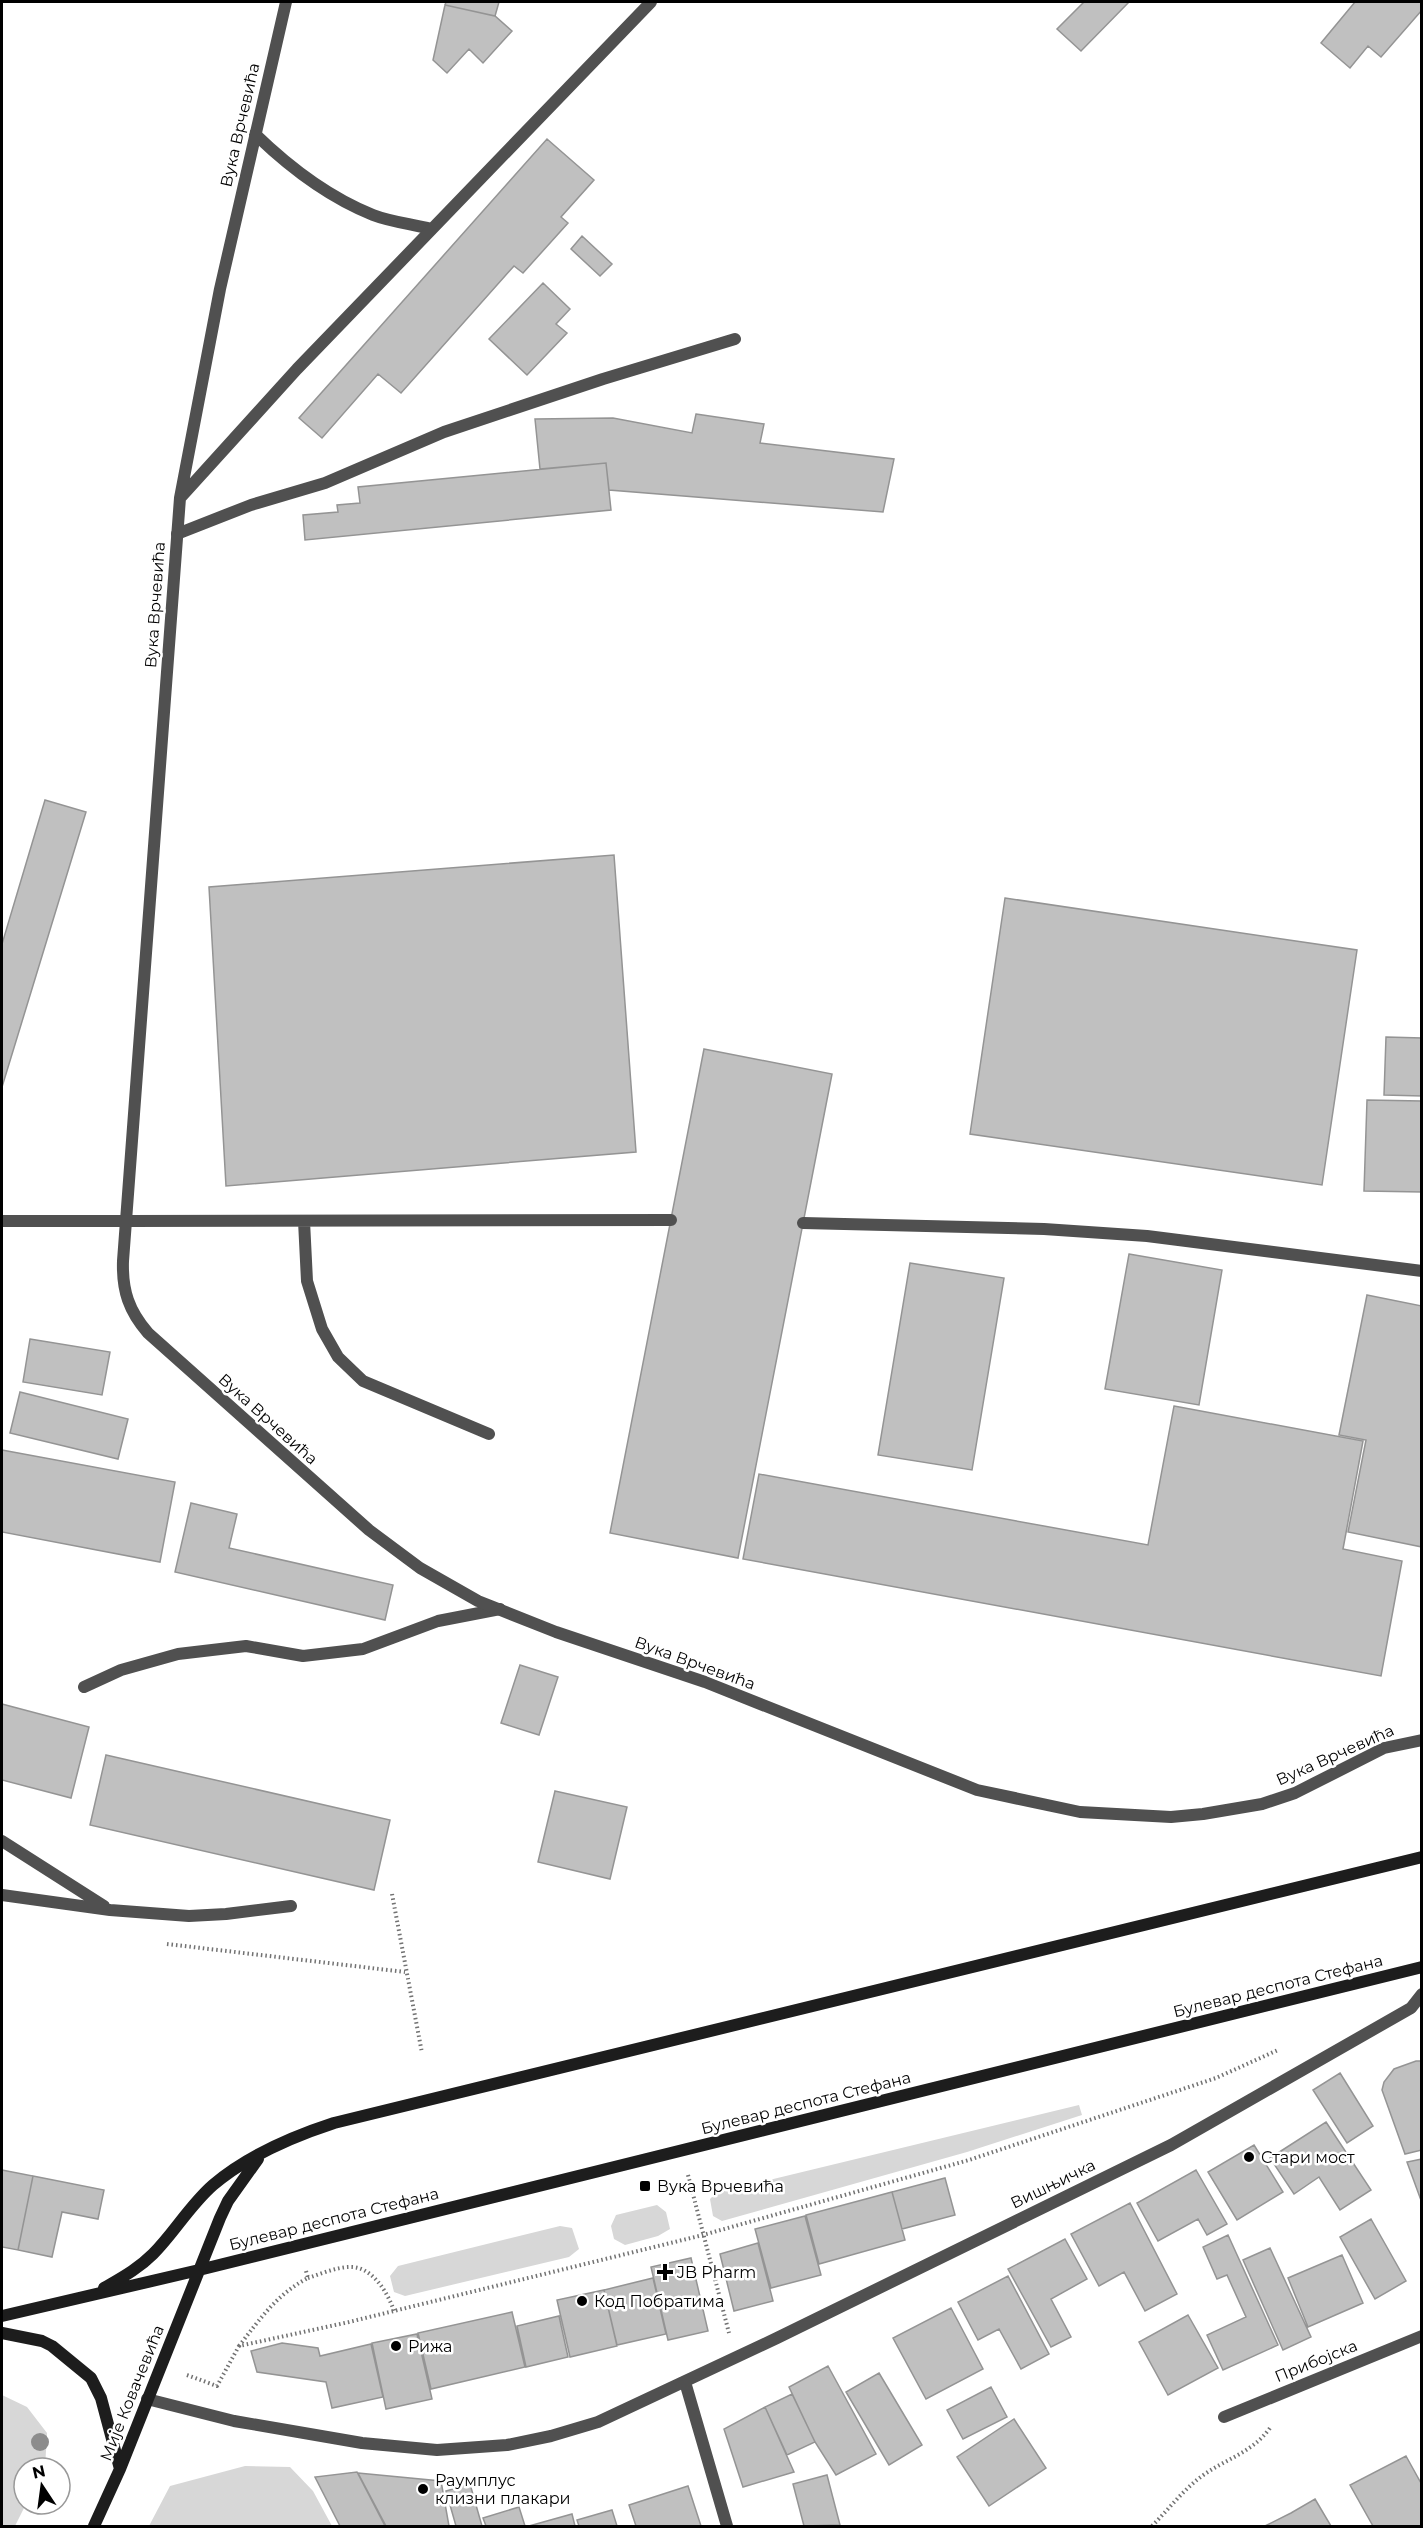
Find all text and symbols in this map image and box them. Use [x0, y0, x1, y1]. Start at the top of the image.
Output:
street label: Вука Врчевића [216, 61, 264, 189]
street label: Вука Врчевића [141, 541, 169, 669]
street label: Вука Врчевића [215, 1370, 321, 1468]
street label: Вука Врчевића [632, 1632, 758, 1694]
street label: Вука Врчевића [1273, 1721, 1397, 1789]
street label: Булевар деспота Стефана [1171, 1951, 1385, 2021]
street label: Булевар деспота Стефана [699, 2068, 913, 2138]
place label: Стари мост [1261, 2148, 1355, 2167]
marker: Стари мост [1242, 2150, 1256, 2164]
street label: Вишњичка [1007, 2155, 1099, 2213]
place label: Вука Врчевића [657, 2177, 784, 2196]
marker: Вука Врчевића [638, 2179, 652, 2193]
street label: Булевар деспота Стефана [227, 2184, 441, 2254]
place label: JB Pharm [676, 2263, 756, 2282]
marker: JB Pharm [658, 2265, 672, 2279]
place label: Код Побратима [594, 2292, 724, 2311]
marker: Код Побратима [575, 2294, 589, 2308]
street label: Мије Ковачевића [96, 2322, 168, 2464]
street label: Прибојска [1272, 2336, 1360, 2386]
place label: Рижа [408, 2337, 452, 2356]
marker: Рижа [389, 2339, 403, 2353]
north arrow [12, 2456, 72, 2516]
text: N [30, 2461, 47, 2483]
place label: Раумплус клизни плакари [435, 2471, 571, 2508]
marker: Раумплус клизни плакари [416, 2482, 430, 2496]

